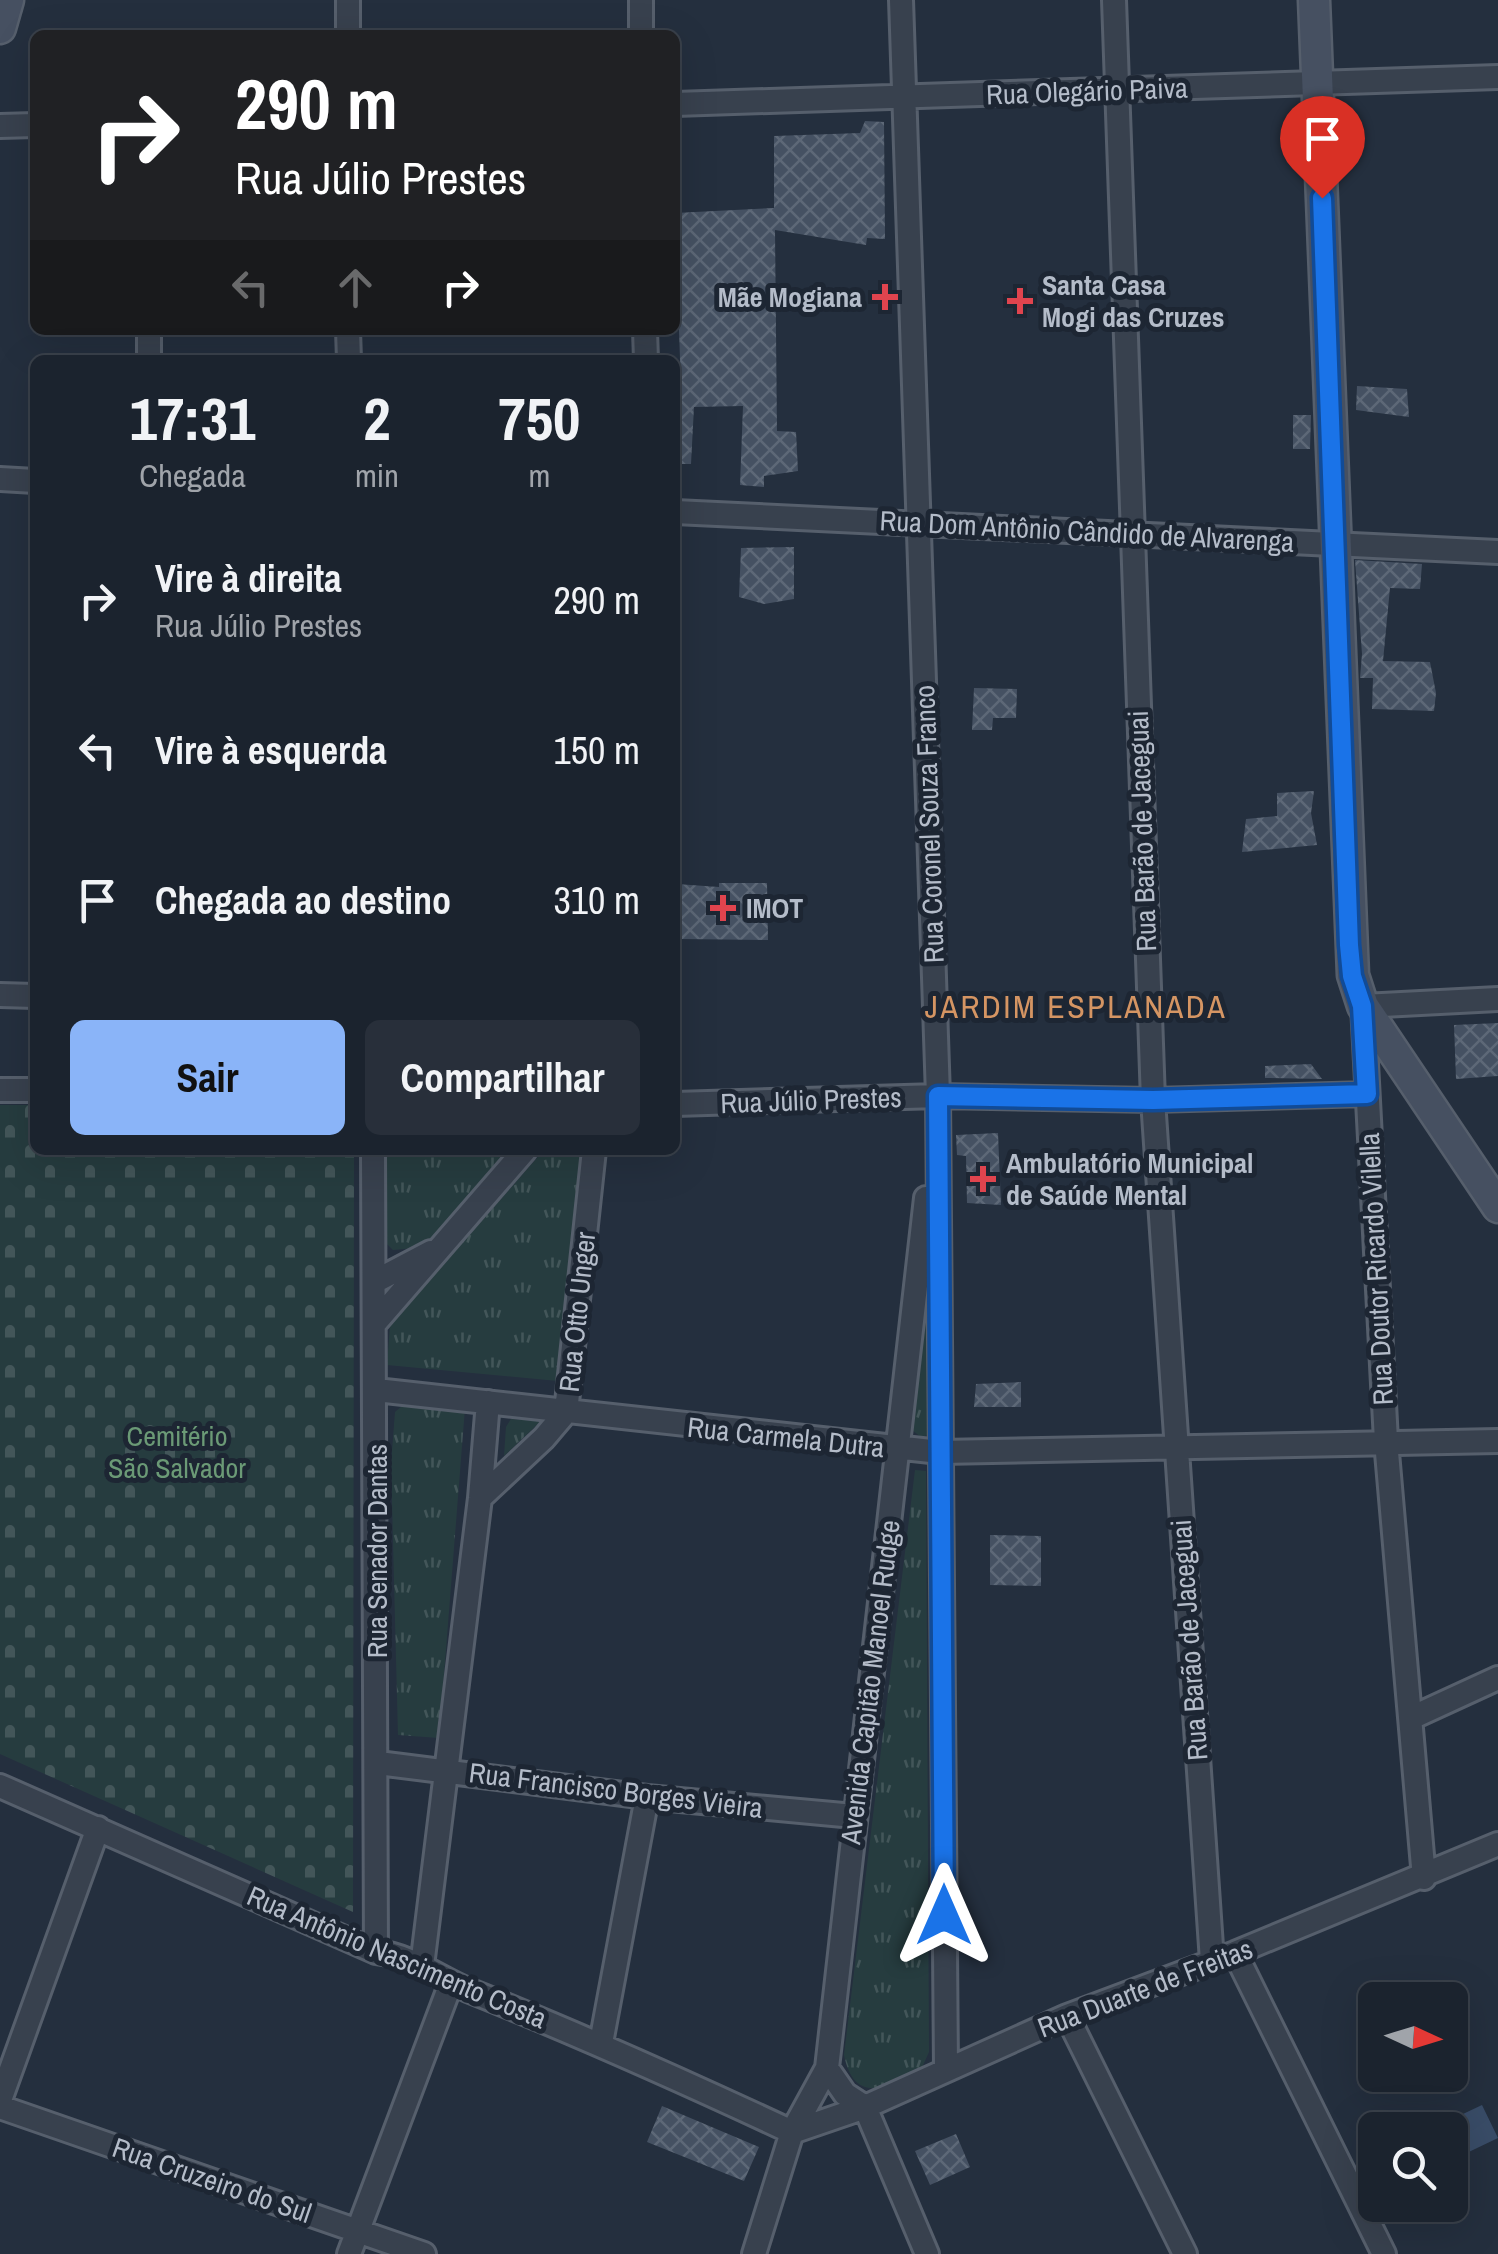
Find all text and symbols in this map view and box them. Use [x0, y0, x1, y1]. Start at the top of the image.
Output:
text: 290 m [235, 57, 398, 151]
street label: Rua Olegário Paiva [986, 68, 1189, 114]
icon: right [70, 70, 200, 200]
pin [1280, 96, 1365, 199]
icon: arrive [1295, 111, 1350, 166]
text: Rua Júlio Prestes [235, 147, 526, 208]
icon: left [223, 260, 278, 315]
icon: ahead [328, 260, 383, 315]
icon: right [433, 260, 488, 315]
place label: Santa Casa Mogi das Cruzes [1042, 266, 1224, 336]
place label: Mãe Mogiana [718, 278, 862, 316]
marker: Mãe Mogiana [872, 284, 898, 310]
marker: Santa Casa Mogi das Cruzes [1007, 288, 1033, 314]
text: 17:31 [130, 378, 255, 459]
text: 2 [363, 378, 391, 459]
text: 750 [498, 378, 580, 459]
text: Chegada [139, 454, 246, 497]
text: min [355, 454, 399, 497]
text: m [528, 454, 550, 497]
street label: Rua Dom Antônio Cândido de Alvarenga [879, 501, 1295, 561]
text: Vire à direita [155, 553, 342, 604]
icon: right [70, 573, 125, 628]
text: 290 m [553, 575, 640, 626]
text: Rua Júlio Prestes [155, 604, 362, 647]
street label: Rua Coronel Souza Franco [905, 684, 953, 964]
street label: Rua Barão de Jaceguai [1119, 710, 1165, 952]
icon: left [70, 723, 125, 778]
text: Vire à esquerda [155, 725, 387, 776]
text: 150 m [553, 725, 640, 776]
icon: arrive [70, 873, 125, 928]
text: Chegada ao destino [155, 875, 451, 926]
text: 310 m [553, 875, 640, 926]
place label: IMOT [746, 889, 803, 927]
marker: IMOT [710, 895, 736, 921]
district label: JARDIM ESPLANADA [925, 985, 1227, 1028]
button: Sair [70, 1020, 345, 1135]
button: Compartilhar [365, 1020, 640, 1135]
street label: Rua Júlio Prestes [720, 1078, 902, 1122]
street label: Rua Doutor Ricardo Vilella [1350, 1132, 1402, 1406]
place label: Ambulatório Municipal de Saúde Mental [1006, 1144, 1254, 1214]
marker: Ambulatório Municipal de Saúde Mental [970, 1166, 996, 1192]
street label: Rua Otto Unger [550, 1230, 604, 1394]
street label: Rua Carmela Dutra [686, 1408, 887, 1466]
park label: Cemitério São Salvador [108, 1417, 246, 1487]
street label: Rua Senador Dantas [358, 1444, 396, 1658]
street label: Avenida Capitão Manoel Rudge [831, 1518, 909, 1847]
street label: Rua Barão de Jaceguai [1162, 1518, 1216, 1762]
street label: Rua Francisco Borges Vieira [467, 1753, 765, 1827]
position arrow [892, 1863, 996, 1967]
street label: Rua Antônio Nascimento Costa [242, 1877, 553, 2037]
street label: Rua Duarte de Freitas [1032, 1930, 1258, 2046]
north arrow [1358, 1982, 1468, 2092]
map controls [1358, 1982, 1468, 2222]
button: search [1358, 2112, 1468, 2222]
street label: Rua Cruzeiro do Sul [107, 2128, 317, 2232]

